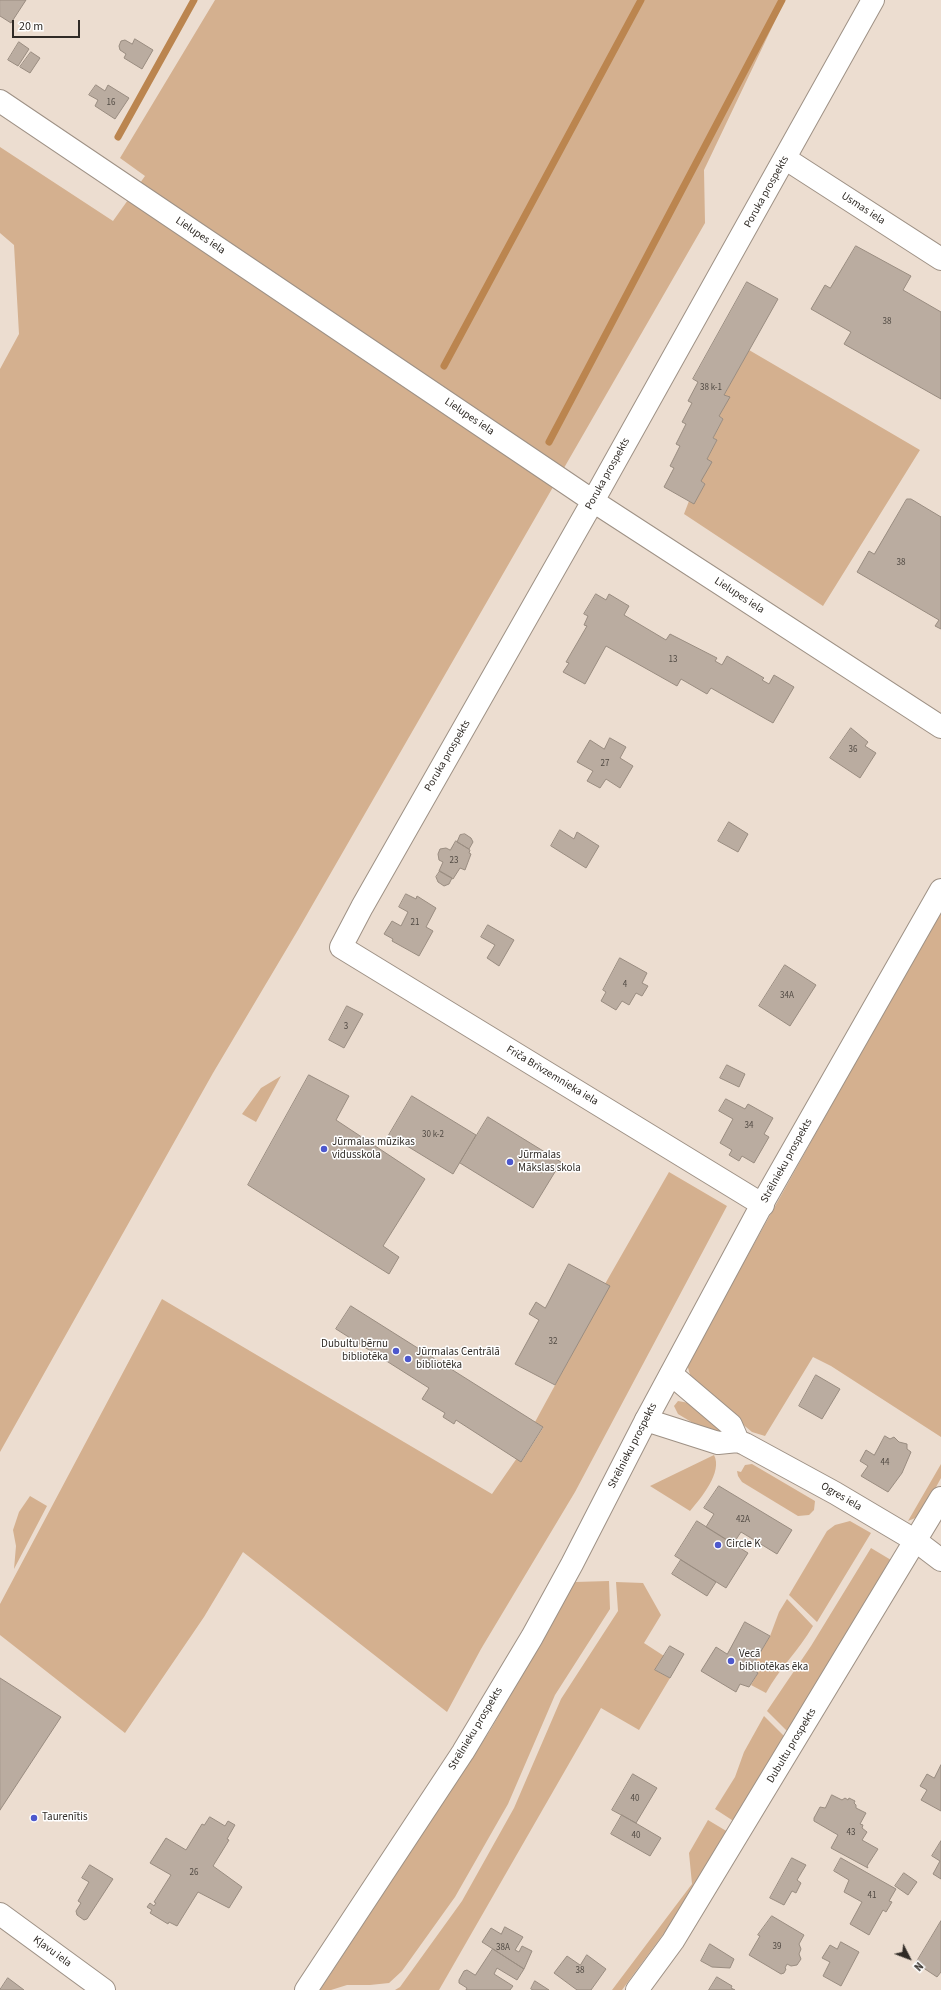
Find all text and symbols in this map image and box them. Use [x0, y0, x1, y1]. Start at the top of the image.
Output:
scale bar [14, 12, 82, 38]
text: 20 m [19, 18, 43, 35]
house number: 16 [107, 98, 115, 108]
street label: Poruka prospekts [742, 154, 792, 230]
street label: Usmas iela [839, 190, 887, 228]
street label: Lielupes iela [173, 215, 227, 257]
house number: 38 [883, 317, 891, 327]
house number: 38 k-1 [700, 383, 722, 393]
street label: Lielupes iela [442, 396, 496, 438]
street label: Poruka prospekts [583, 436, 633, 512]
house number: 38 [897, 558, 905, 568]
street label: Lielupes iela [711, 575, 767, 617]
house number: 13 [669, 655, 677, 665]
street label: Poruka prospekts [422, 718, 474, 794]
house number: 36 [849, 745, 857, 755]
house number: 27 [601, 759, 609, 769]
house number: 23 [450, 856, 458, 866]
house number: 21 [411, 918, 419, 928]
house number: 4 [623, 980, 627, 990]
house number: 34A [780, 991, 794, 1001]
house number: 3 [344, 1022, 348, 1032]
street label: Friča Brīvzemnieka iela [504, 1043, 600, 1109]
street label: Strēlnieku prospekts [758, 1117, 816, 1205]
house number: 34 [745, 1121, 753, 1131]
house number: 30 k-2 [422, 1130, 444, 1140]
place label: Jūrmalas mūzikas vidusskola [332, 1136, 415, 1162]
marker: Jūrmalas mūzikas vidusskola [319, 1144, 329, 1154]
place label: Jūrmalas Mākslas skola [518, 1149, 581, 1175]
marker: Jūrmalas Mākslas skola [505, 1157, 515, 1167]
house number: 32 [549, 1337, 557, 1347]
place label: Dubultu bērnu bibliotēka [321, 1338, 388, 1364]
marker: Dubultu bērnu bibliotēka [391, 1346, 401, 1356]
place label: Jūrmalas Centrālā bibliotēka [416, 1346, 500, 1372]
marker: Jūrmalas Centrālā bibliotēka [403, 1354, 413, 1364]
street label: Strēlnieku prospekts [606, 1401, 660, 1491]
house number: 44 [881, 1458, 889, 1468]
street label: Ogres iela [818, 1480, 864, 1514]
house number: 42A [736, 1515, 750, 1525]
place label: Circle K [726, 1538, 761, 1552]
marker: Circle K [713, 1540, 723, 1550]
place label: Vecā bibliotēkas ēka [739, 1648, 808, 1674]
marker: Vecā bibliotēkas ēka [726, 1656, 736, 1666]
street label: Strēlnieku prospekts [446, 1685, 506, 1773]
street label: Dubultu prospekts [764, 1706, 820, 1786]
house number: 40 [631, 1794, 639, 1804]
place label: Taurenītis [42, 1811, 88, 1825]
marker: Taurenītis [29, 1813, 39, 1823]
house number: 43 [847, 1828, 855, 1838]
house number: 40 [632, 1831, 640, 1841]
house number: 26 [190, 1868, 198, 1878]
house number: 41 [868, 1891, 876, 1901]
street label: Kļavu iela [30, 1934, 74, 1970]
north arrow [889, 1938, 929, 1978]
house number: 39 [773, 1942, 781, 1952]
house number: 38A [496, 1943, 510, 1953]
text: N [910, 1959, 926, 1974]
house number: 38 [576, 1966, 584, 1976]

